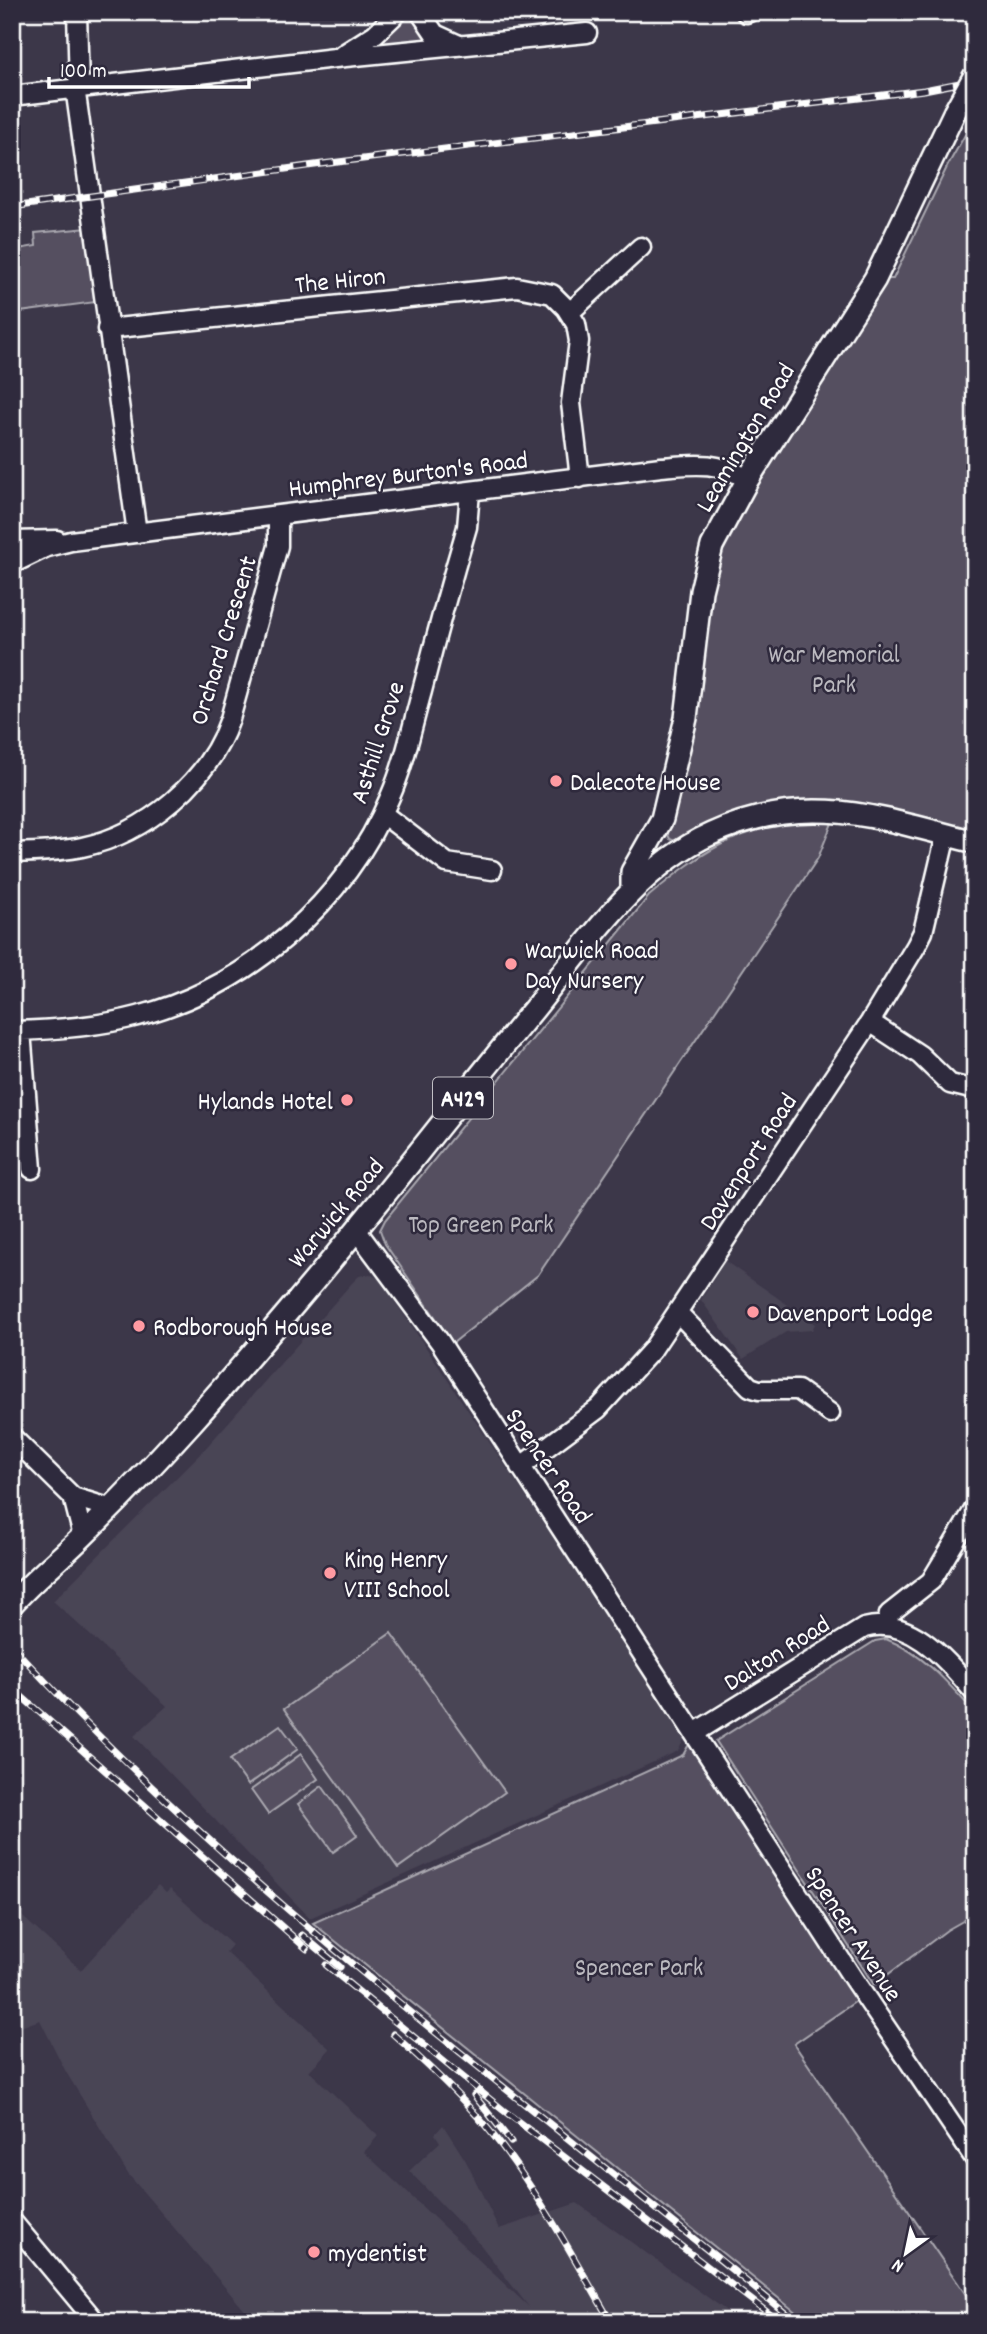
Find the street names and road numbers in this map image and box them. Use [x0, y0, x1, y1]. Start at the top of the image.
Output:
street label: The Hiron [293, 259, 388, 306]
street label: Leamington Road [688, 357, 806, 520]
street label: Humphrey Burton's Road [287, 443, 530, 510]
street label: Orchard Crescent [182, 551, 269, 730]
street label: Asthill Grove [342, 677, 416, 809]
road number: A429 [433, 1078, 493, 1118]
street label: Davenport Road [692, 1087, 808, 1239]
street label: Warwick Road [280, 1151, 395, 1277]
street label: Spencer Road [495, 1401, 600, 1532]
street label: Dalton Road [717, 1608, 838, 1702]
street label: Spencer Avenue [794, 1860, 910, 2010]

